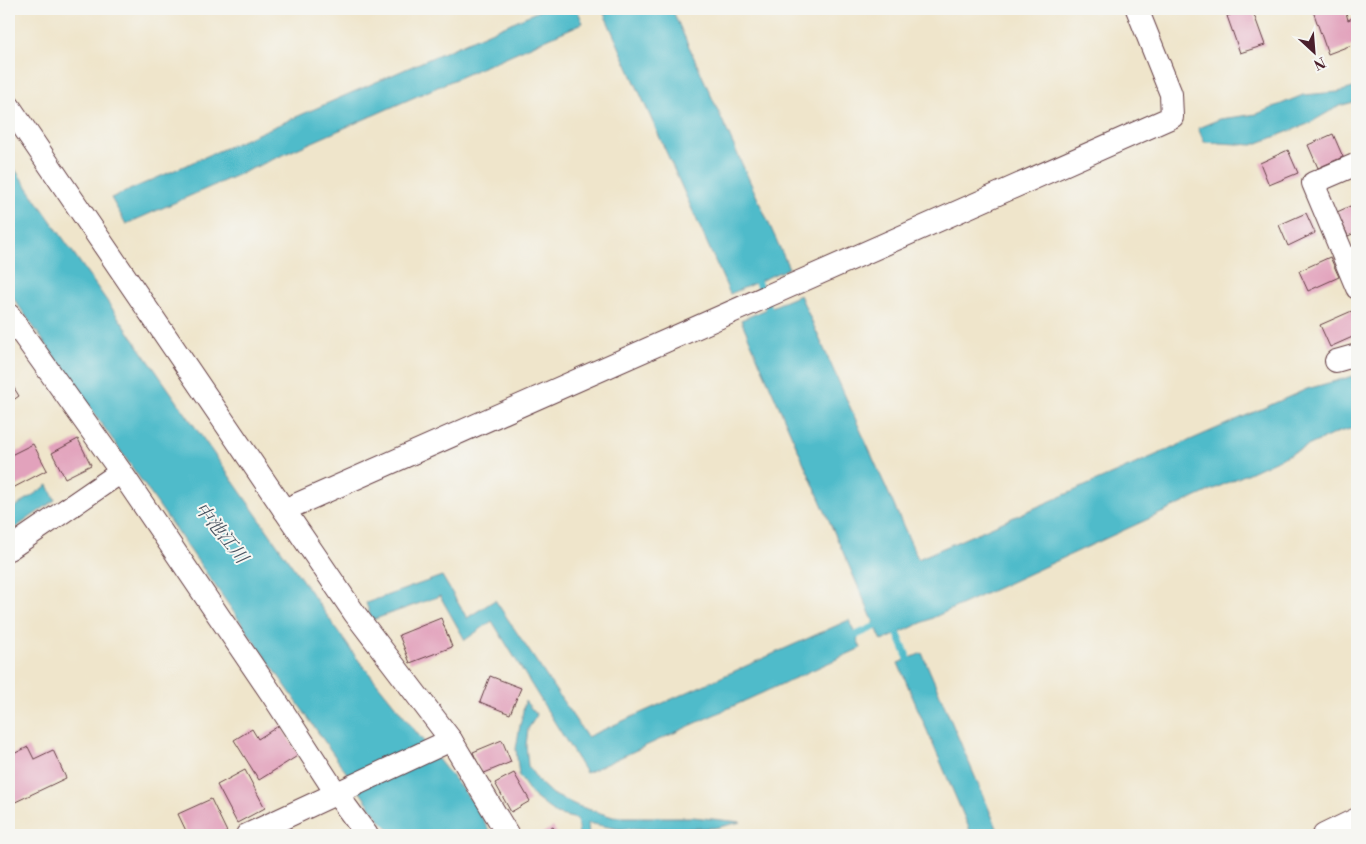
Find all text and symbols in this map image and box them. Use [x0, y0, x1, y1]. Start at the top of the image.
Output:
north arrow [1288, 28, 1338, 78]
text: N [1310, 52, 1328, 73]
water label: 中池江川 [189, 498, 254, 570]

